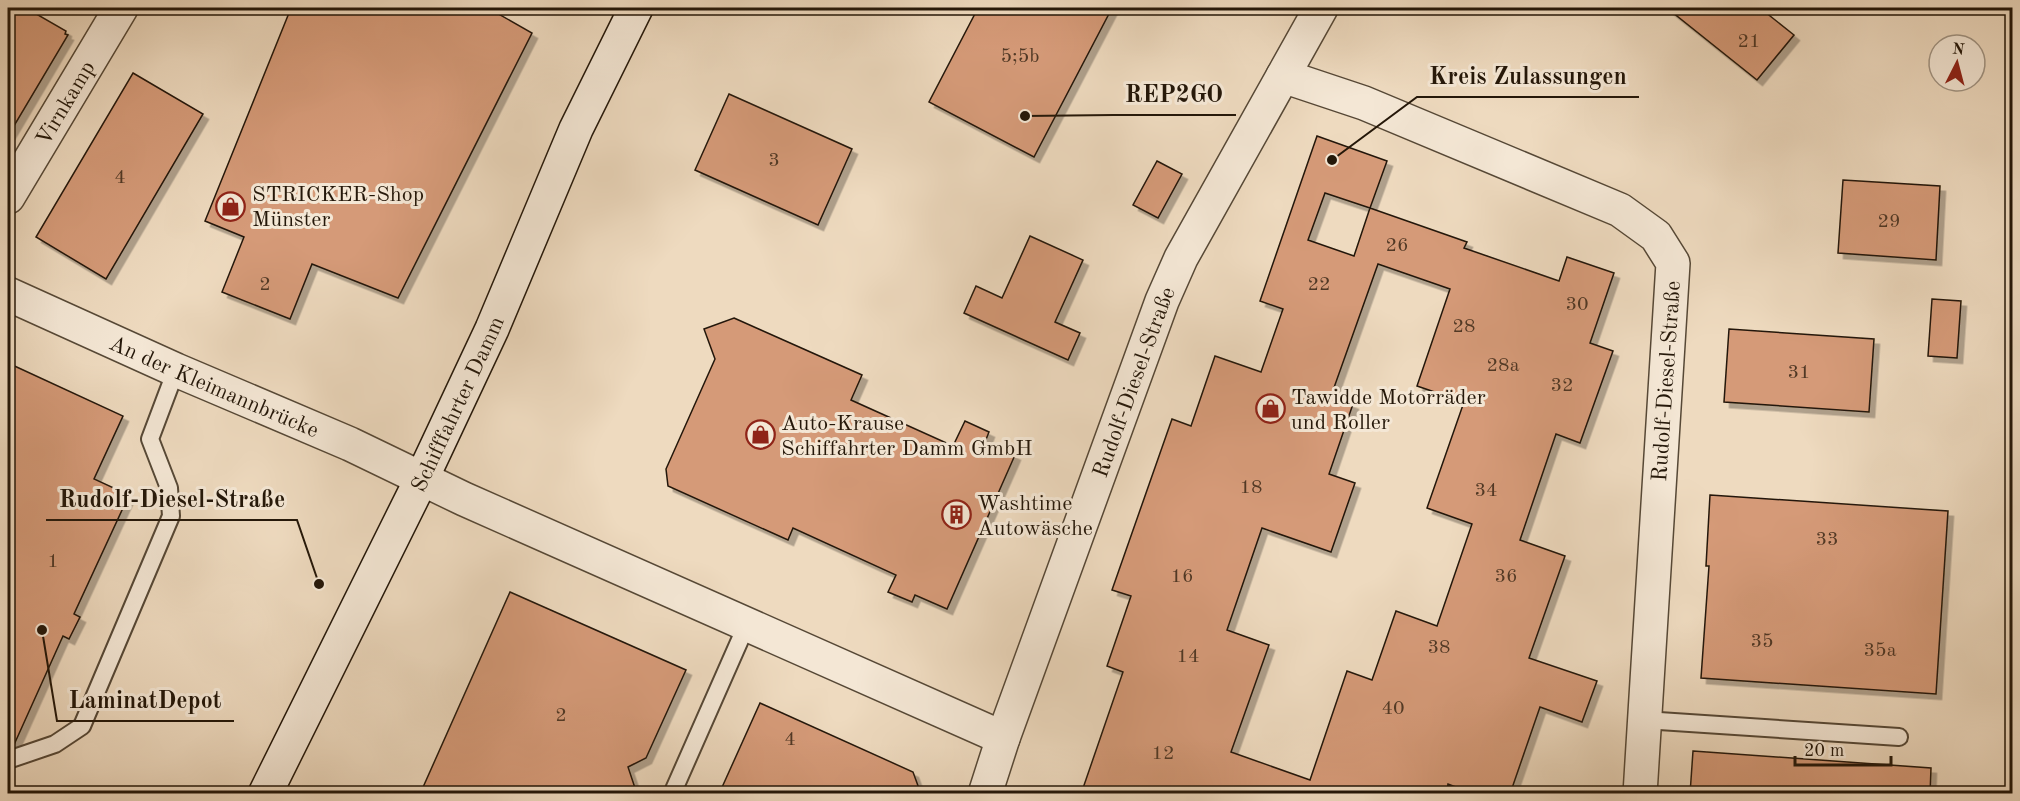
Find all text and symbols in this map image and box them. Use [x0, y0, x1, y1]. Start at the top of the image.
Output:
house number: 21 [1737, 32, 1761, 52]
north arrow [1927, 33, 1987, 93]
text: N [1951, 41, 1966, 59]
house number: 5;5b [1000, 47, 1040, 67]
callout: Kreis Zulassungen [1417, 55, 1639, 97]
street label: Virnkamp [33, 58, 100, 150]
text: Kreis Zulassungen [1429, 66, 1627, 90]
callout: REP2GO [1113, 73, 1236, 115]
text: REP2GO [1125, 84, 1223, 108]
house number: 3 [768, 151, 780, 171]
house number: 4 [114, 168, 126, 188]
place label: STRICKER-Shop Münster [252, 184, 424, 231]
shop icon: STRICKER-Shop Münster [215, 190, 247, 222]
house number: 29 [1877, 212, 1901, 232]
house number: 26 [1385, 236, 1409, 256]
house number: 2 [259, 275, 271, 295]
house number: 22 [1307, 275, 1331, 295]
street label: Rudolf-Diesel-Straße [1649, 280, 1685, 482]
street label: Rudolf-Diesel-Straße [1090, 284, 1180, 481]
house number: 30 [1565, 295, 1589, 315]
street label: Schifffahrter Damm [408, 314, 509, 496]
house number: 28 [1452, 317, 1476, 337]
street label: An der Kleimannbrücke [106, 332, 322, 442]
house number: 28a [1486, 356, 1520, 376]
house number: 31 [1787, 363, 1811, 383]
house number: 32 [1550, 376, 1574, 396]
place label: Tawidde Motorräder und Roller [1291, 387, 1486, 434]
shop icon: Tawidde Motorräder und Roller [1254, 393, 1286, 425]
place label: Auto-Krause Schiffahrter Damm GmbH [781, 413, 1033, 460]
shop icon: Auto-Krause Schiffahrter Damm GmbH [744, 419, 776, 451]
callout: Rudolf-Diesel-Straße [46, 478, 297, 520]
house number: 18 [1239, 478, 1263, 498]
house number: 34 [1474, 481, 1498, 501]
text: Rudolf-Diesel-Straße [59, 489, 285, 513]
place label: Washtime Autowäsche [977, 493, 1093, 540]
building icon: Washtime Autowäsche [940, 499, 972, 531]
house number: 33 [1815, 530, 1839, 550]
house number: 1 [47, 552, 59, 572]
house number: 16 [1170, 567, 1194, 587]
house number: 36 [1494, 567, 1518, 587]
house number: 35 [1750, 632, 1774, 652]
house number: 38 [1427, 638, 1451, 658]
house number: 35a [1863, 641, 1897, 661]
house number: 14 [1176, 647, 1200, 667]
callout: LaminatDepot [57, 679, 234, 721]
text: LaminatDepot [69, 690, 222, 714]
house number: 40 [1381, 699, 1405, 719]
house number: 2 [555, 706, 567, 726]
scale bar [1795, 729, 1891, 767]
house number: 4 [784, 730, 796, 750]
text: 20 m [1804, 742, 1844, 760]
house number: 12 [1151, 744, 1175, 764]

